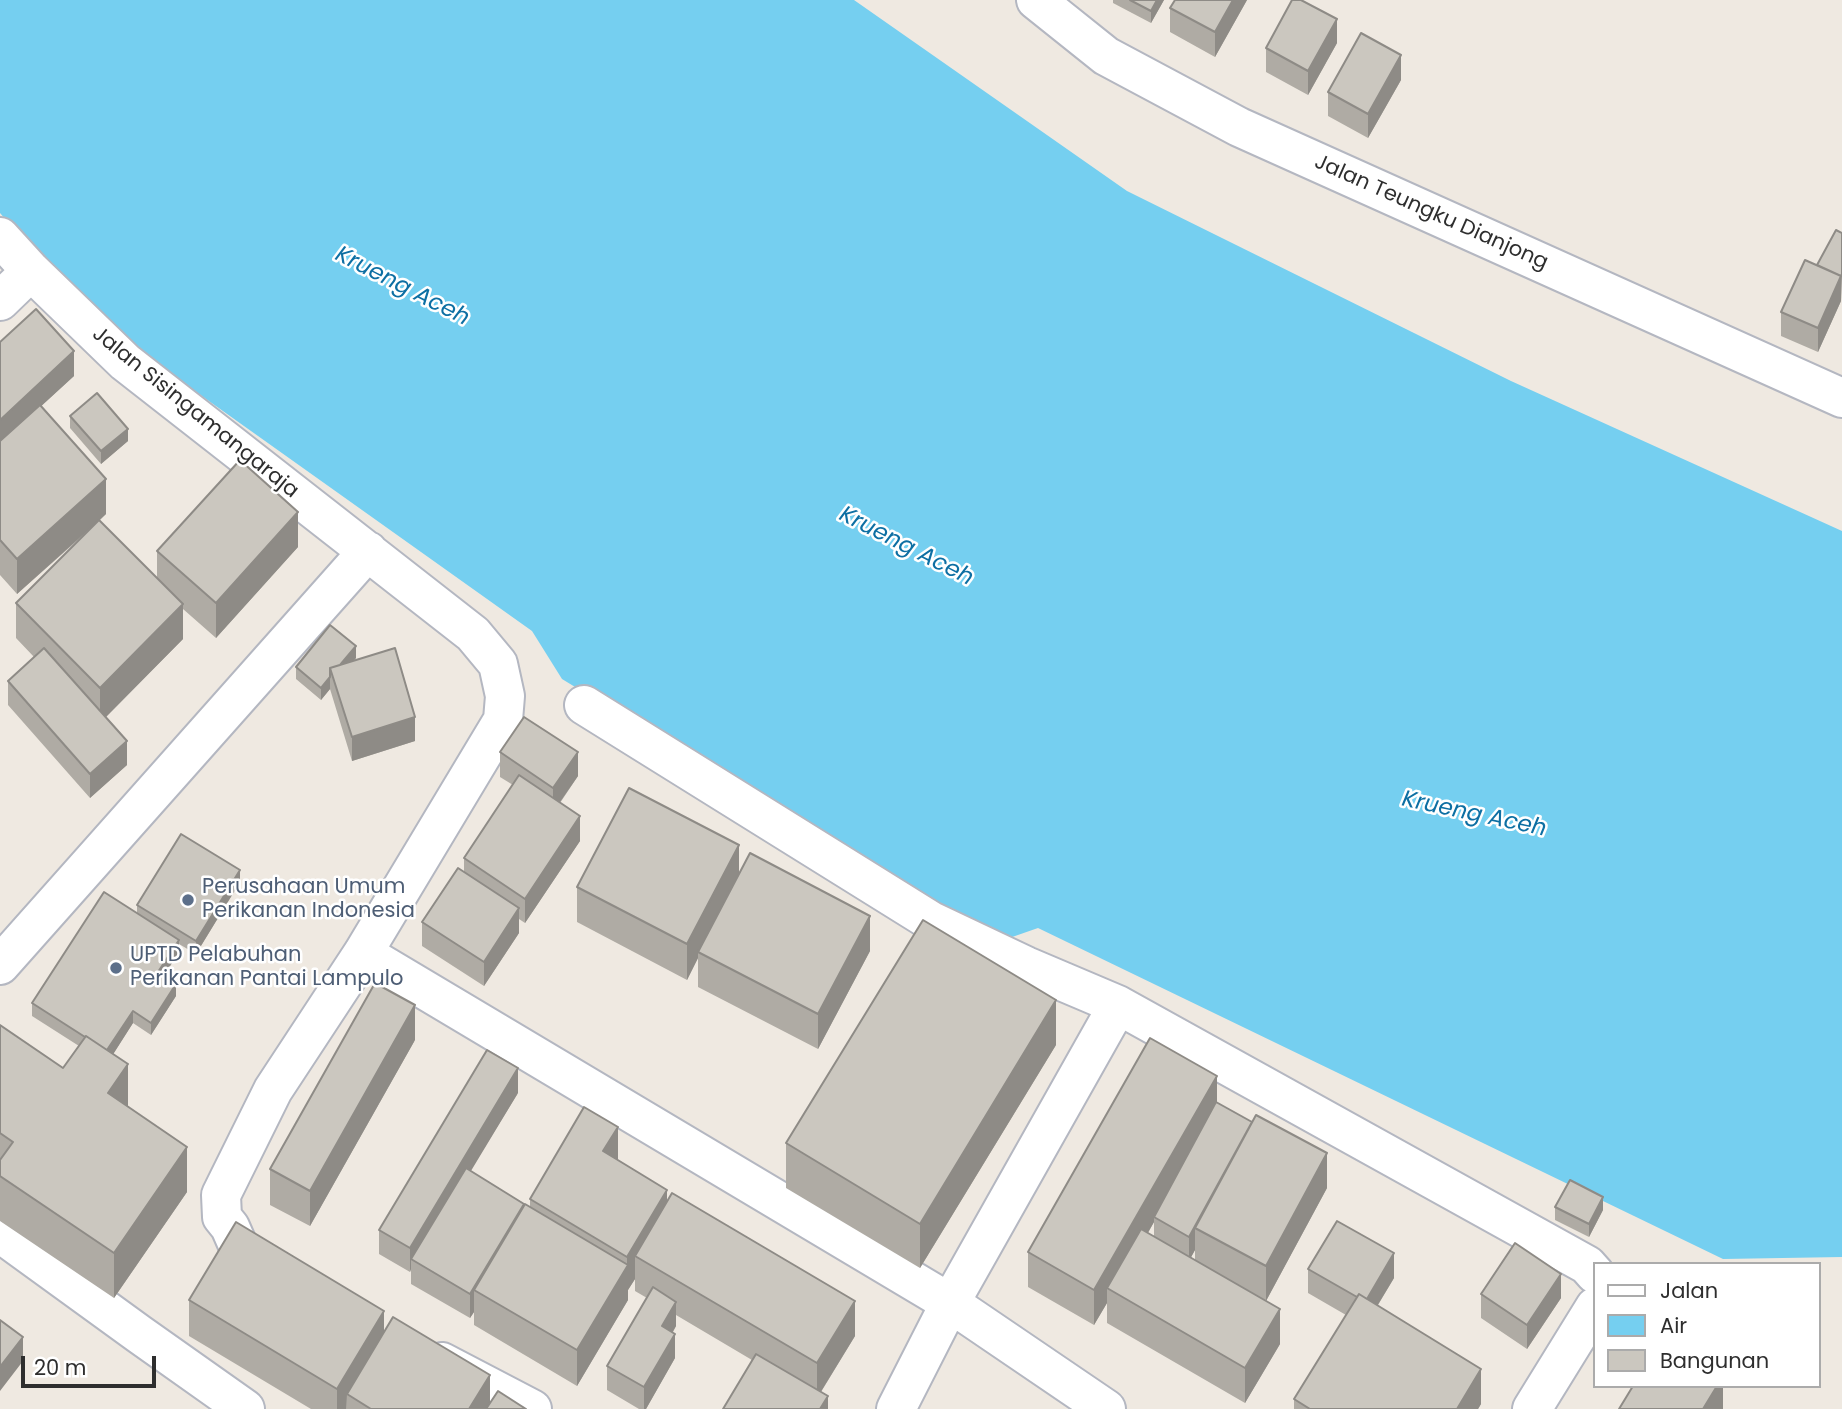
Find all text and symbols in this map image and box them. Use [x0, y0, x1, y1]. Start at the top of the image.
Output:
street label: Jalan Teungku Dianjong [1310, 150, 1552, 276]
water label: Krueng Aceh [330, 241, 474, 333]
street label: Jalan Sisingamangaraja [87, 322, 303, 504]
water label: Krueng Aceh [834, 501, 978, 593]
water label: Krueng Aceh [1399, 786, 1549, 844]
place label: Perusahaan Umum Perikanan Indonesia [202, 875, 415, 925]
marker: Perusahaan Umum Perikanan Indonesia [180, 892, 196, 908]
place label: UPTD Pelabuhan Perikanan Pantai Lampulo [130, 943, 403, 993]
marker: UPTD Pelabuhan Perikanan Pantai Lampulo [108, 960, 124, 976]
legend [1594, 1262, 1821, 1388]
text: Jalan [1660, 1276, 1718, 1305]
text: Air [1660, 1311, 1687, 1340]
scale bar [24, 1342, 159, 1386]
text: Bangunan [1660, 1346, 1769, 1375]
text: 20 m [34, 1353, 87, 1382]

